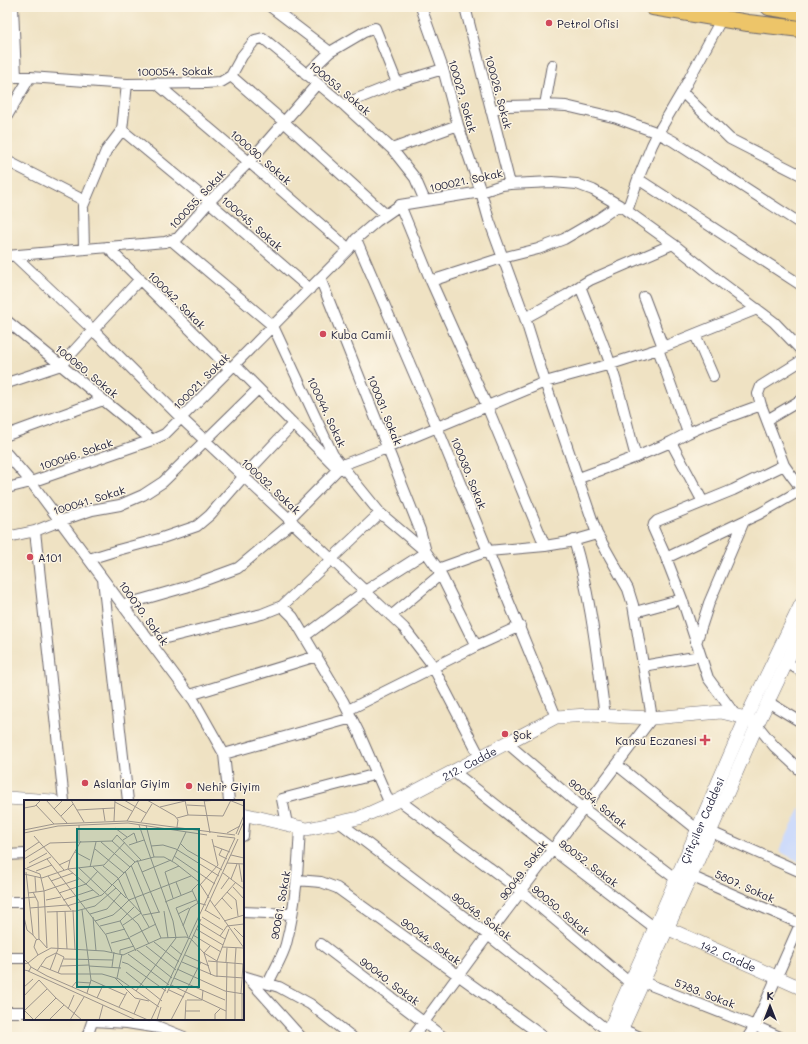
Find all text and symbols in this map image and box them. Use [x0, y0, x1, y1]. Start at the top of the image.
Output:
place label: Petrol Ofisi [557, 16, 619, 31]
marker: Petrol Ofisi [544, 18, 554, 28]
street label: 100026. Sokak [482, 53, 516, 131]
street label: 100053. Sokak [306, 58, 374, 118]
street label: 100027. Sokak [445, 58, 481, 135]
street label: 100054. Sokak [137, 63, 213, 79]
street label: 100030. Sokak [227, 126, 295, 188]
street label: 100021. Sokak [428, 165, 504, 195]
street label: 100055. Sokak [166, 166, 229, 232]
street label: 100045. Sokak [218, 192, 286, 254]
street label: 100042. Sokak [145, 268, 209, 332]
place label: Kuba Camii [331, 327, 391, 342]
marker: Kuba Camii [318, 329, 328, 339]
street label: 100060. Sokak [52, 341, 122, 401]
street label: 100021. Sokak [169, 349, 233, 413]
street label: 100031. Sokak [364, 373, 406, 448]
street label: 100044. Sokak [304, 374, 350, 450]
street label: 100046. Sokak [37, 434, 115, 474]
street label: 100030. Sokak [448, 435, 490, 511]
street label: 100032. Sokak [238, 455, 304, 517]
street label: 100041. Sokak [51, 482, 127, 518]
place label: A101 [38, 550, 62, 565]
marker: A101 [25, 552, 35, 562]
street label: 100070. Sokak [116, 578, 173, 648]
place label: Şok [513, 727, 532, 742]
marker: Şok [500, 729, 510, 739]
place label: Kansu Eczanesi [615, 733, 697, 748]
marker: Kansu Eczanesi [700, 735, 710, 745]
street label: 212. Cadde [439, 742, 499, 783]
street label: Çiftçiler Caddesi [676, 774, 727, 866]
street label: 90054. Sokak [566, 775, 630, 831]
place label: Aslanlar Giyim [93, 776, 170, 791]
marker: Aslanlar Giyim [80, 778, 90, 788]
place label: Nehir Giyim [197, 779, 260, 794]
marker: Nehir Giyim [184, 781, 194, 791]
inset map [24, 800, 244, 1020]
street label: 90052. Sokak [556, 836, 622, 890]
street label: 90049. Sokak [496, 837, 550, 903]
street label: 5807. Sokak [713, 866, 777, 906]
street label: 90061. Sokak [267, 869, 293, 941]
street label: 90050. Sokak [529, 881, 593, 939]
street label: 90048. Sokak [449, 889, 515, 944]
street label: 90044. Sokak [398, 914, 464, 968]
street label: 142. Cadde [698, 937, 759, 975]
street label: 90040. Sokak [357, 954, 423, 1009]
street label: 5783. Sokak [673, 975, 738, 1011]
north arrow [750, 986, 790, 1026]
text: K [766, 988, 774, 1003]

